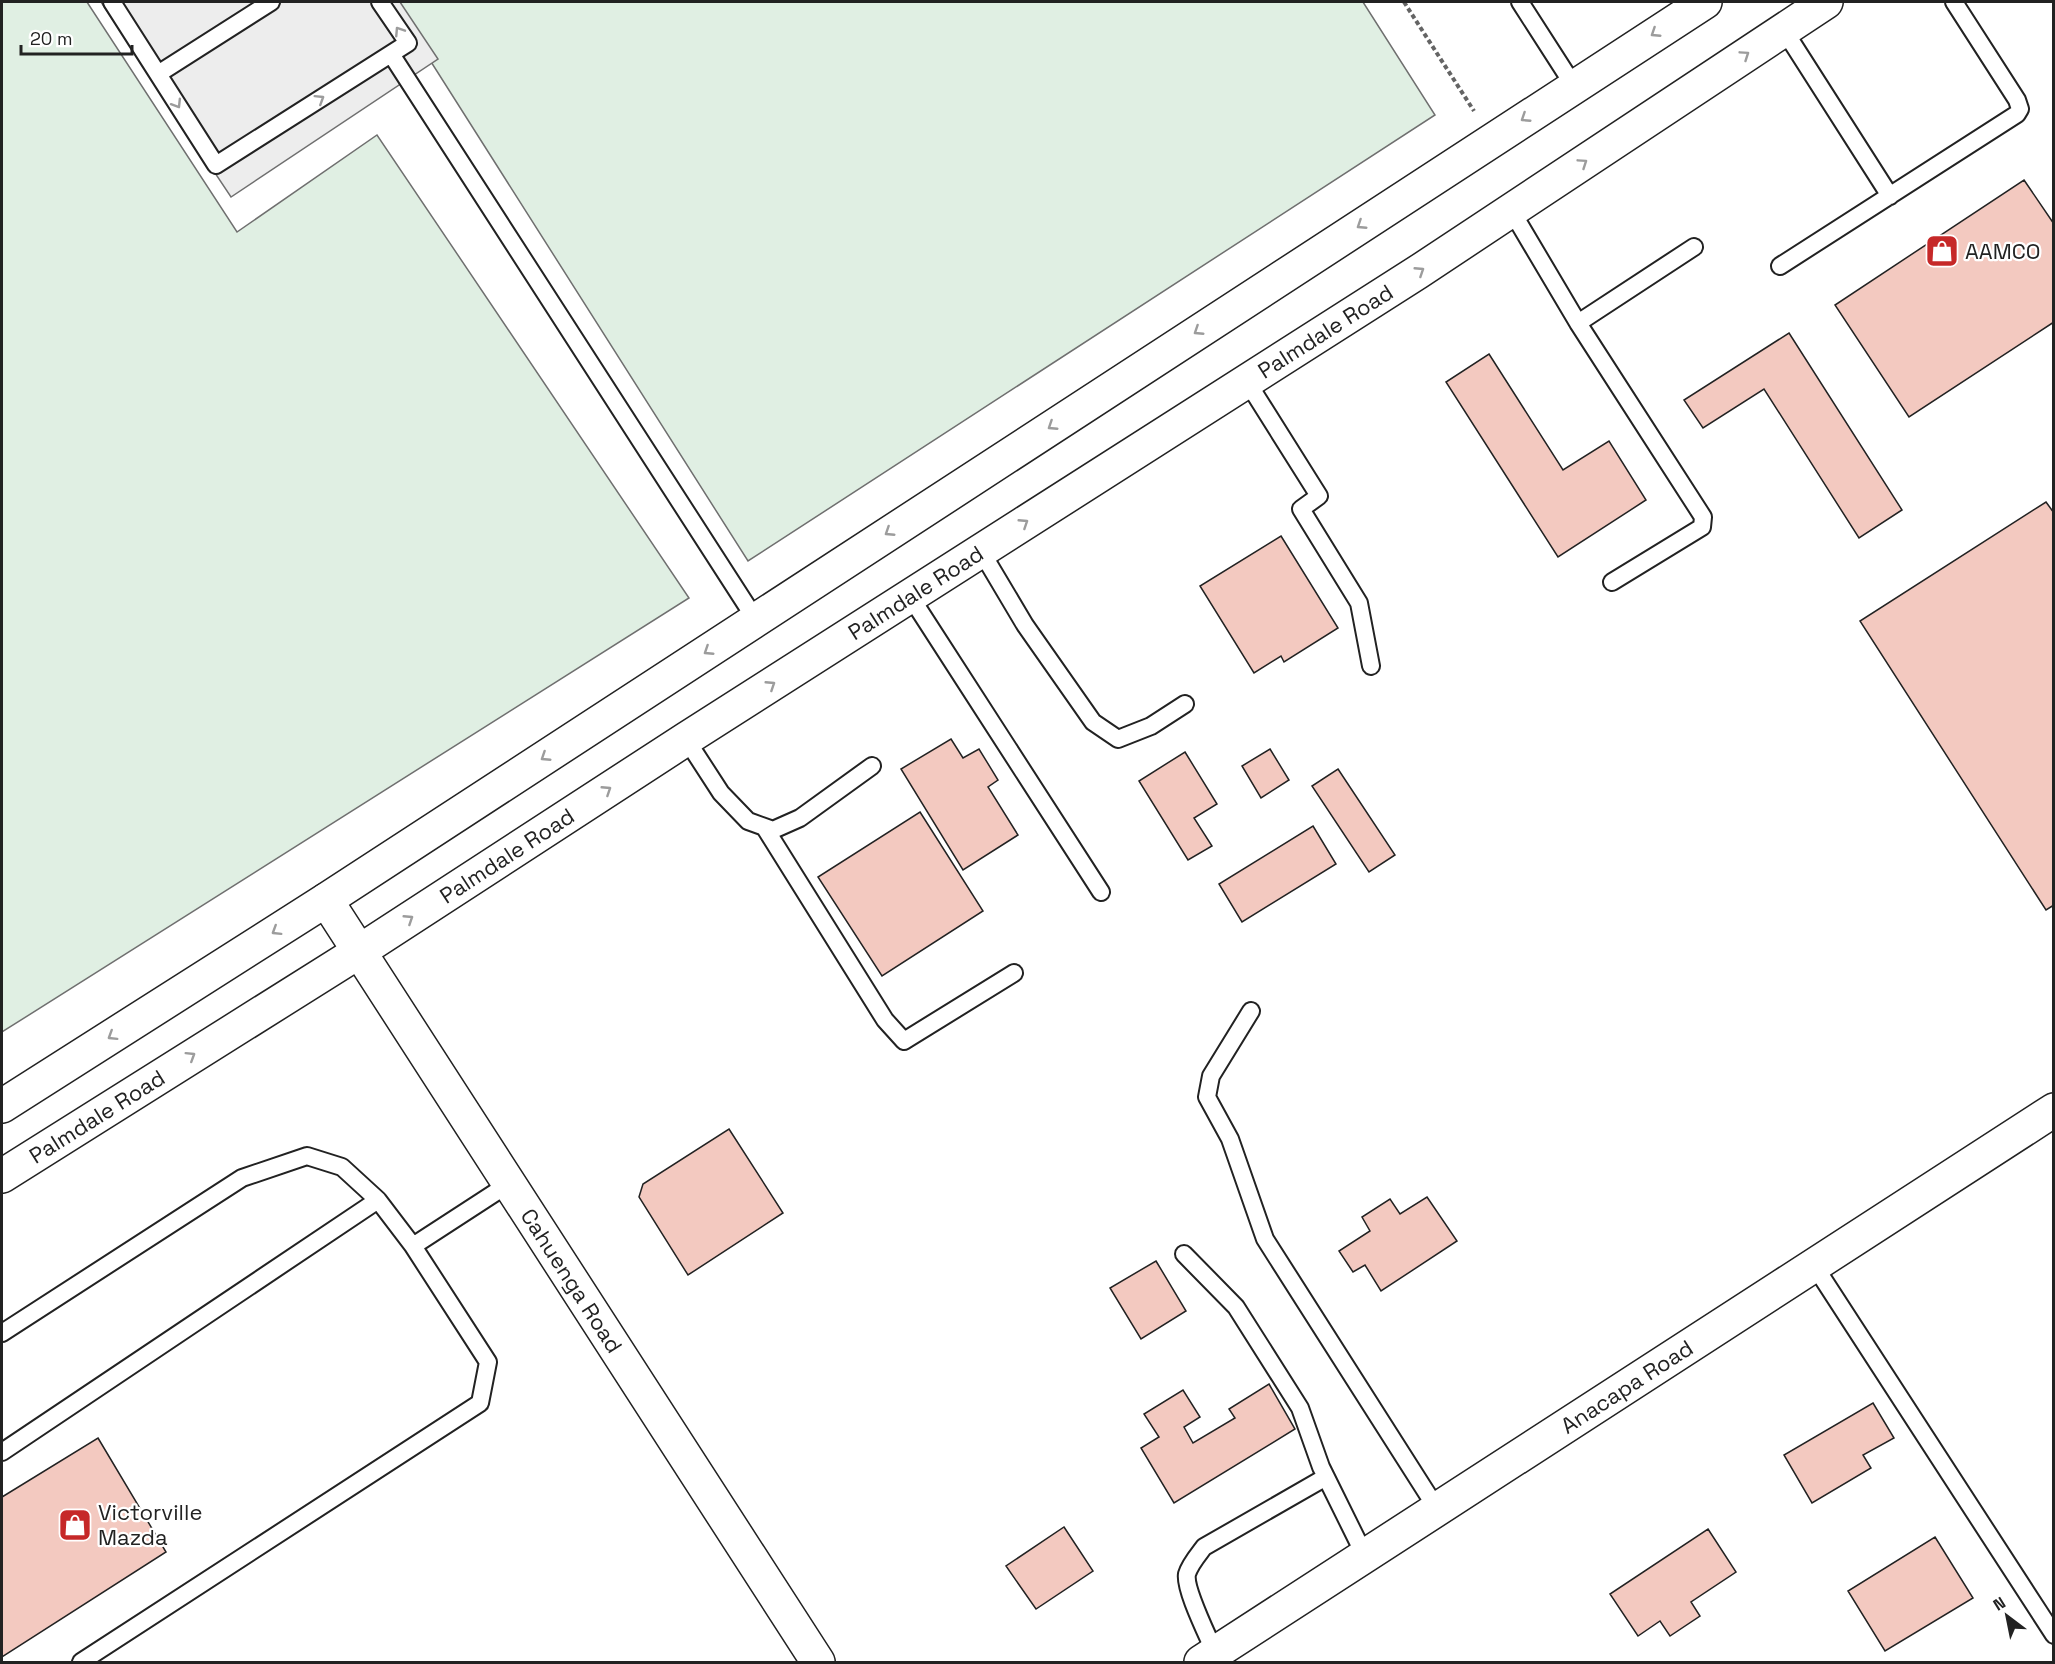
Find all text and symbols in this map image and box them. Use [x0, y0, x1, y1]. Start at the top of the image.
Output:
scale bar [21, 18, 132, 56]
one-way arrow [1651, 26, 1662, 37]
text: 20 m [30, 27, 73, 50]
one-way arrow [395, 27, 407, 37]
one-way arrow [1739, 52, 1750, 63]
one-way arrow [314, 94, 324, 106]
one-way arrow [170, 98, 182, 108]
one-way arrow [1521, 111, 1532, 122]
one-way arrow [1576, 159, 1587, 170]
one-way arrow [1357, 217, 1368, 228]
shop icon: AAMCO [1924, 233, 1960, 269]
place label: AAMCO [1965, 237, 2041, 265]
one-way arrow [1414, 266, 1424, 278]
street label: Palmdale Road [1252, 278, 1398, 385]
one-way arrow [1194, 323, 1204, 335]
one-way arrow [1048, 418, 1058, 430]
one-way arrow [1018, 520, 1029, 531]
one-way arrow [885, 525, 895, 537]
street label: Palmdale Road [843, 539, 988, 646]
one-way arrow [704, 643, 714, 655]
one-way arrow [765, 681, 776, 692]
one-way arrow [541, 750, 552, 761]
one-way arrow [601, 786, 612, 797]
street label: Palmdale Road [434, 802, 579, 909]
one-way arrow [403, 915, 413, 927]
one-way arrow [272, 924, 283, 935]
one-way arrow [108, 1028, 118, 1040]
one-way arrow [185, 1052, 196, 1063]
street label: Palmdale Road [24, 1063, 170, 1169]
street label: Cahuenga Road [515, 1203, 629, 1358]
street label: Anacapa Road [1555, 1333, 1698, 1440]
place label: Victorville Mazda [98, 1498, 202, 1551]
shop icon: Victorville Mazda [57, 1507, 93, 1543]
north arrow [1977, 1586, 2037, 1646]
text: N [1989, 1592, 2009, 1615]

